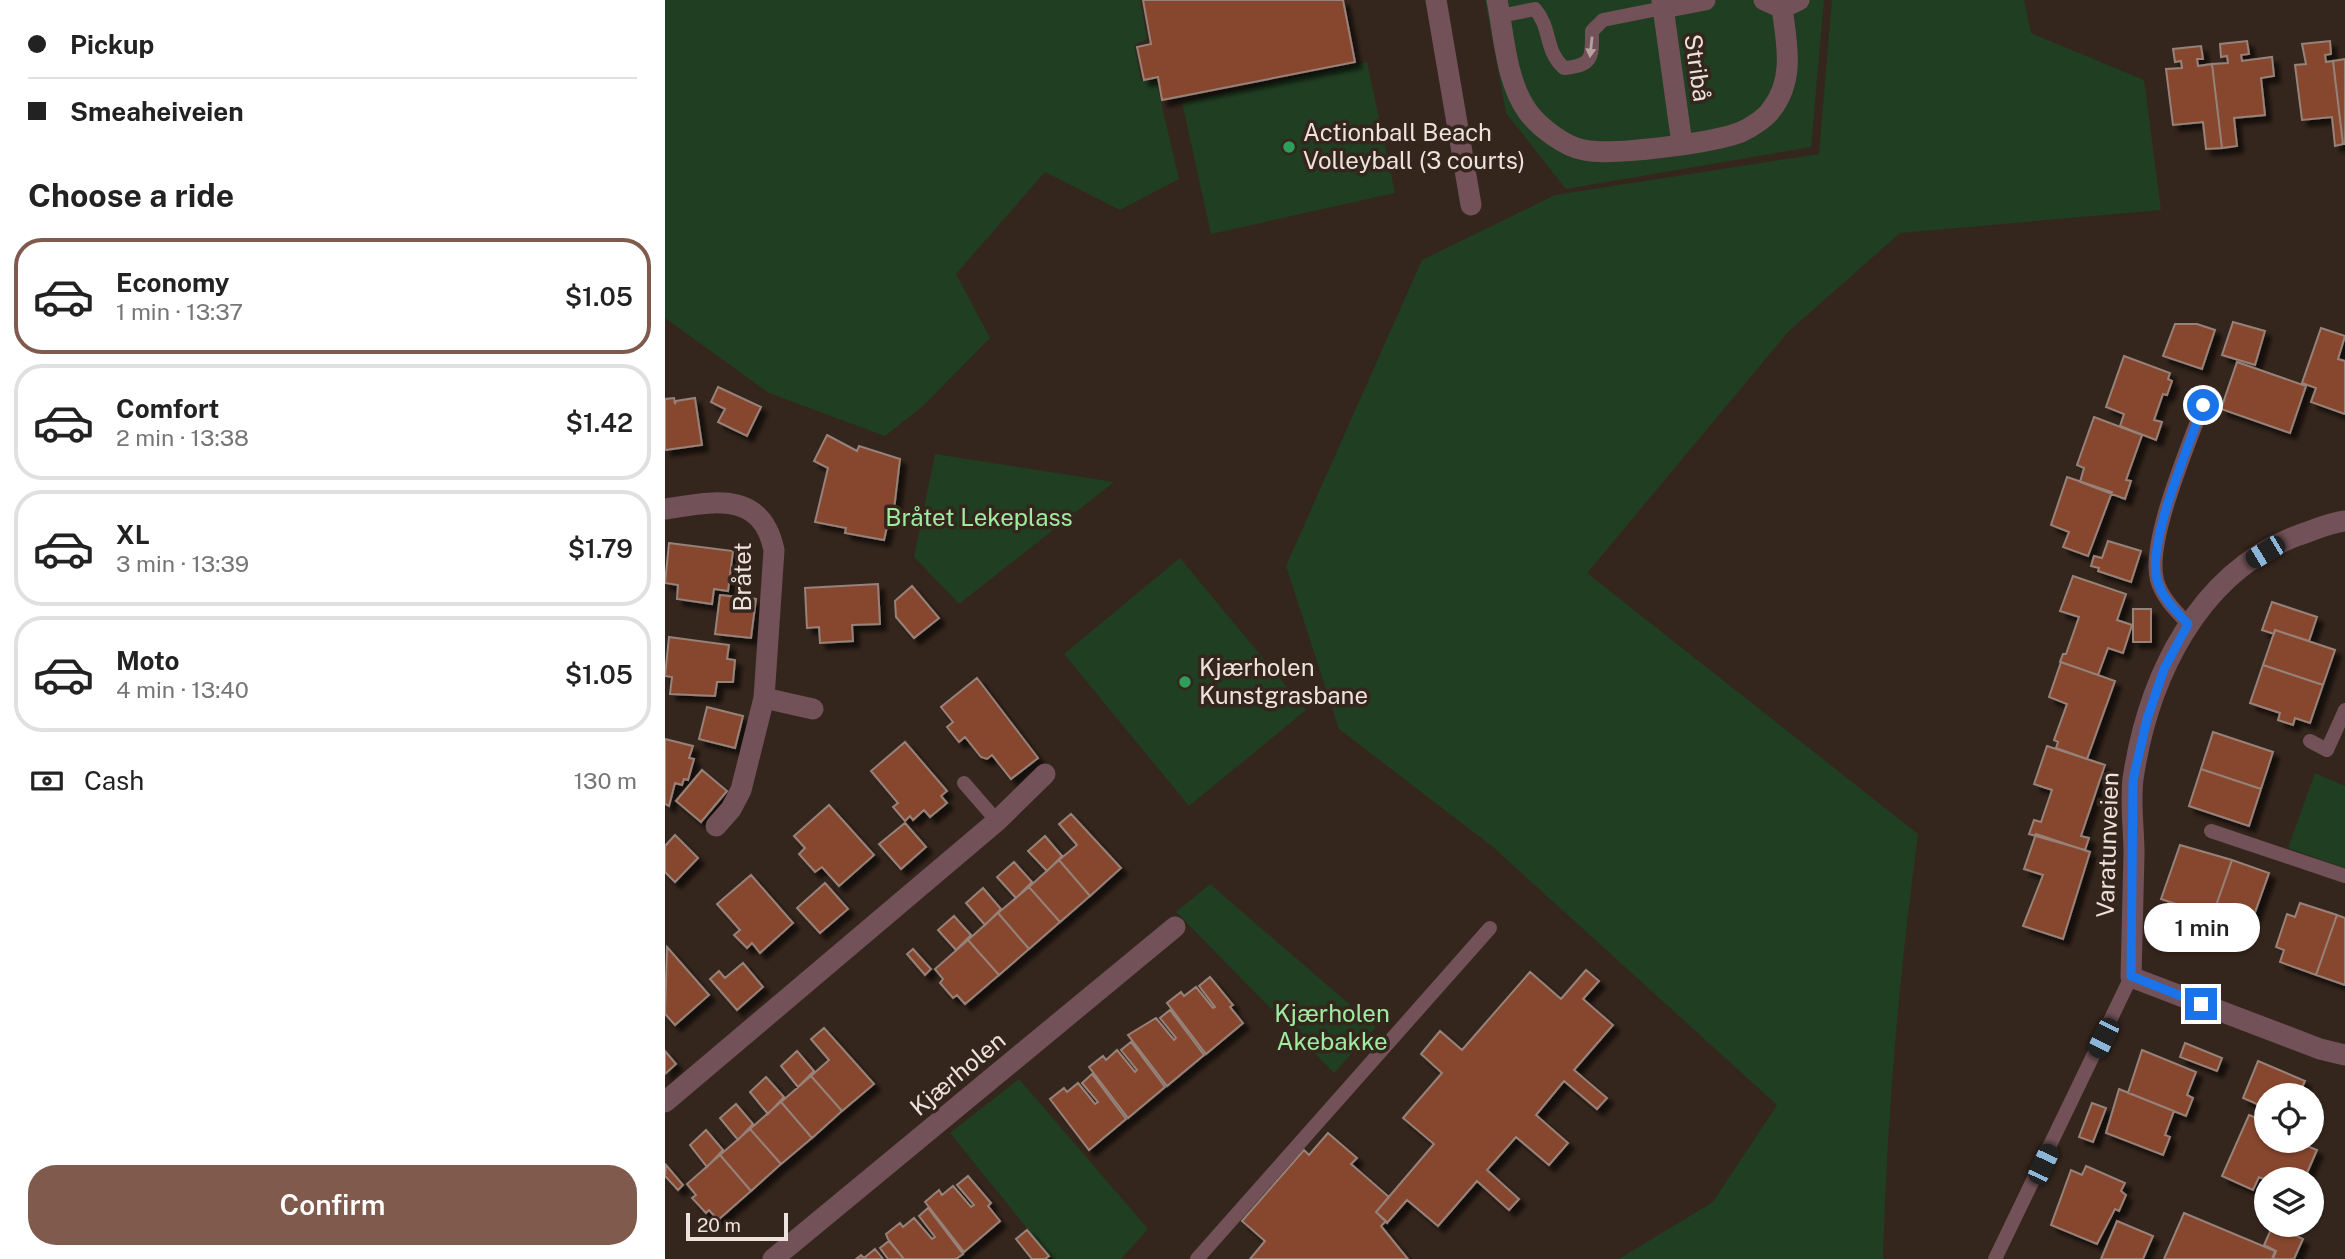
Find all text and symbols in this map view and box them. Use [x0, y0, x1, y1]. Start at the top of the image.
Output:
text: Pickup [70, 29, 154, 60]
street label: Stribå [1679, 32, 1717, 103]
one-way arrow [1585, 36, 1596, 58]
text: Smeaheiveien [70, 96, 244, 127]
place label: Actionball Beach Volleyball (3 courts) [1303, 118, 1525, 174]
marker: Actionball Beach Volleyball (3 courts) [1281, 139, 1297, 155]
text: Choose a ride [28, 177, 234, 214]
icon: car [32, 265, 95, 328]
text: Economy [116, 267, 229, 298]
text: $1.05 [565, 281, 633, 312]
text: 1 min · 13:37 [116, 298, 243, 325]
route start [2187, 389, 2219, 421]
icon: car [32, 391, 95, 454]
text: Comfort [116, 393, 219, 424]
text: $1.42 [566, 407, 633, 438]
text: 2 min · 13:38 [116, 424, 249, 451]
park label: Bråtet Lekeplass [885, 503, 1073, 531]
icon: car [32, 517, 95, 580]
text: XL [116, 519, 150, 550]
car [2242, 532, 2289, 572]
text: $1.79 [568, 533, 633, 564]
street label: Bråtet [728, 542, 756, 612]
text: 3 min · 13:39 [116, 550, 249, 577]
icon: car [32, 643, 95, 706]
text: Moto [116, 645, 179, 676]
place label: Kjærholen Kunstgrasbane [1199, 653, 1368, 709]
text: $1.05 [565, 659, 633, 690]
marker: Kjærholen Kunstgrasbane [1177, 674, 1193, 690]
text: 4 min · 13:40 [116, 676, 249, 703]
icon: cash [28, 762, 66, 800]
text: Cash [84, 765, 144, 796]
text: 130 m [574, 767, 637, 794]
street label: Varatunveien [2090, 772, 2124, 918]
callout: 1 min [2143, 902, 2259, 951]
text: 1 min [2175, 914, 2229, 941]
route end [2185, 988, 2217, 1020]
park label: Kjærholen Akebakke [1274, 999, 1390, 1055]
car [2085, 1015, 2122, 1061]
street label: Kjærholen [904, 1025, 1011, 1121]
map controls [2254, 1083, 2324, 1237]
button: locate [2254, 1083, 2324, 1153]
car [2025, 1141, 2062, 1187]
button: Confirm [28, 1165, 637, 1245]
button: layers [2254, 1167, 2324, 1237]
scale bar [686, 1210, 787, 1242]
text: 20 m [697, 1214, 741, 1236]

